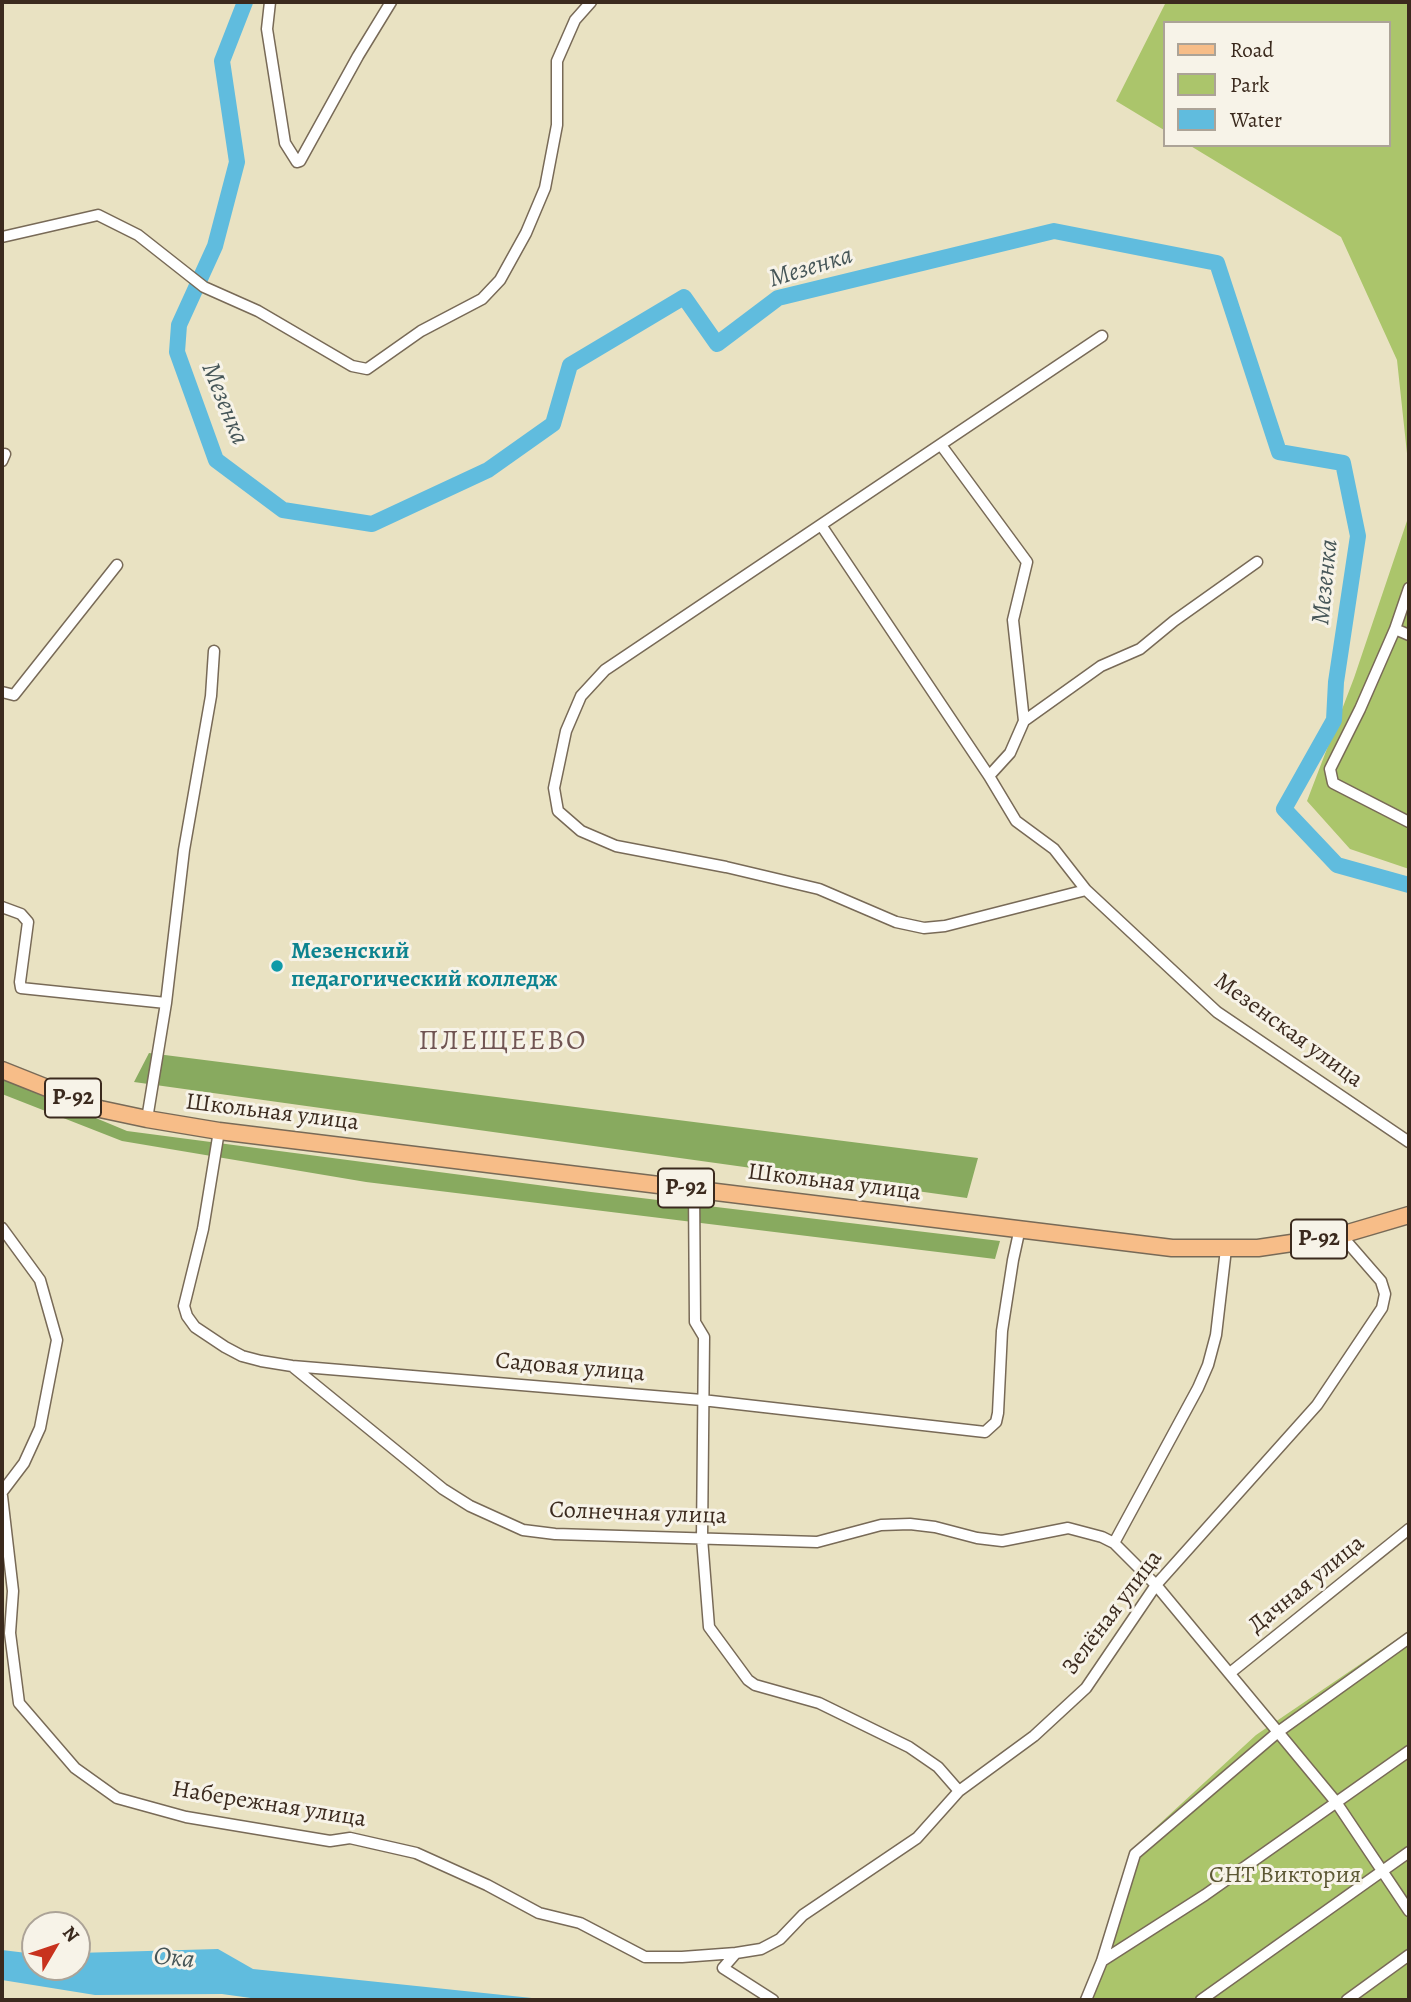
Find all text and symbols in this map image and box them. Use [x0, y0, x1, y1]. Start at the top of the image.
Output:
legend [1162, 21, 1390, 147]
text: Road [1230, 36, 1274, 64]
text: Park [1230, 71, 1269, 99]
text: Water [1230, 106, 1282, 134]
water label: Мезенка [765, 241, 857, 295]
water label: Мезенка [193, 358, 255, 450]
water label: Мезенка [1306, 538, 1346, 626]
place label: Мезенский педагогический колледж [291, 938, 558, 994]
marker: Мезенский педагогический колледж [269, 958, 285, 974]
street label: Мезенская улица [1208, 967, 1368, 1095]
district label: ПЛЕЩЕЕВО [420, 1025, 586, 1059]
road number: Р-92 [45, 1078, 101, 1118]
street label: Школьная улица [184, 1088, 360, 1138]
street label: Школьная улица [746, 1158, 922, 1208]
road number: Р-92 [658, 1168, 714, 1208]
road number: Р-92 [1291, 1220, 1347, 1258]
street label: Садовая улица [494, 1347, 646, 1389]
street label: Солнечная улица [549, 1497, 727, 1531]
street label: Дачная улица [1243, 1530, 1371, 1640]
street label: Зелёная улица [1057, 1545, 1169, 1681]
street label: Набережная улица [170, 1775, 368, 1835]
park label: СНТ Виктория [1209, 1862, 1361, 1890]
north arrow [21, 1911, 91, 1981]
text: N [56, 1920, 85, 1948]
water label: Ока [152, 1941, 196, 1977]

